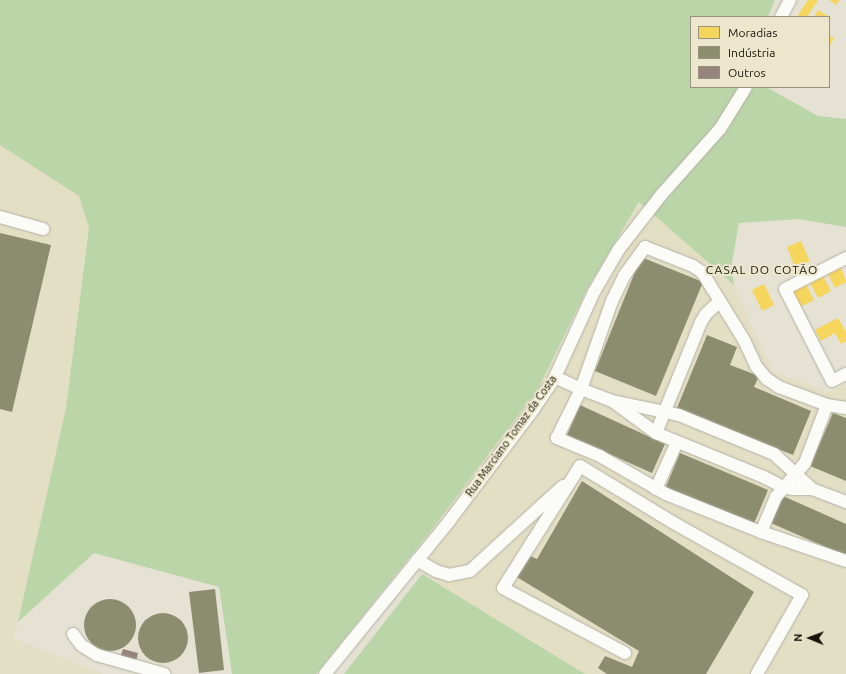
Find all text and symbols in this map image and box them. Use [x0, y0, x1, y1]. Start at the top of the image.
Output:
legend [690, 16, 830, 88]
text: Moradias [728, 26, 777, 39]
text: Indústria [728, 46, 775, 59]
text: Outros [728, 66, 766, 79]
district label: CASAL DO COTÃO [706, 263, 818, 277]
street label: Rua Marciano Tomaz da Costa [463, 373, 559, 499]
north arrow [790, 618, 830, 658]
text: N [792, 634, 804, 642]

